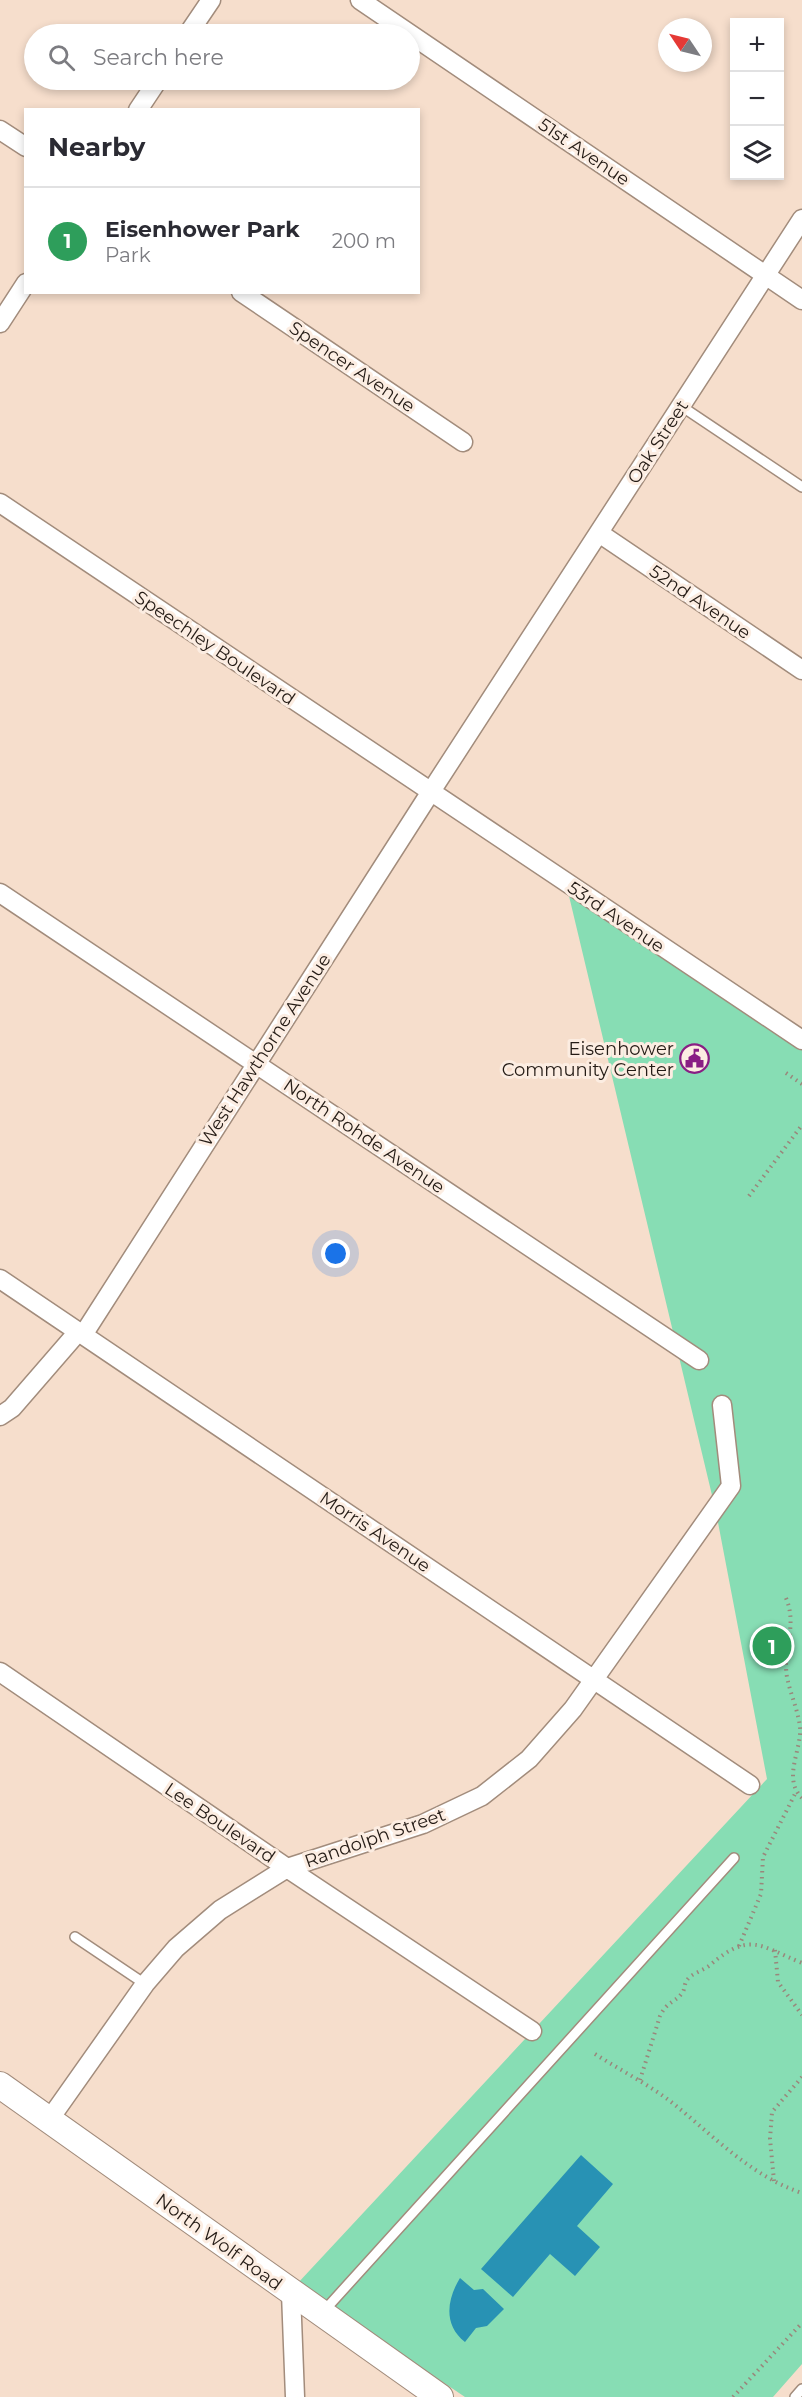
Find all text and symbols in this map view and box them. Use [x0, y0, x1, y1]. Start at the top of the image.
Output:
north arrow [658, 18, 712, 72]
map controls [730, 18, 784, 180]
button: + [730, 18, 784, 72]
search box [24, 24, 420, 90]
icon: search [45, 41, 78, 74]
text: Search here [93, 44, 224, 71]
button: − [730, 72, 784, 126]
street label: 51st Avenue [534, 113, 634, 191]
button: layers [730, 126, 784, 180]
text: Nearby [48, 131, 145, 163]
text: Eisenhower Park [105, 216, 300, 243]
text: 1 [64, 229, 71, 253]
text: 200 m [332, 229, 396, 253]
text: Park [105, 243, 151, 267]
street label: Spencer Avenue [285, 317, 419, 417]
street label: Oak Street [623, 396, 693, 488]
street label: 52nd Avenue [645, 560, 755, 644]
street label: Speechley Boulevard [131, 586, 299, 710]
street label: 53rd Avenue [563, 877, 669, 958]
street label: West Hawthorne Avenue [194, 949, 336, 1150]
place label: Eisenhower Community Center [502, 1038, 674, 1081]
public building icon: Eisenhower Community Center [679, 1043, 711, 1075]
street label: North Rohde Avenue [279, 1074, 449, 1198]
your location [321, 1239, 350, 1268]
street label: Morris Avenue [315, 1487, 435, 1577]
pin: 1 [752, 1624, 792, 1668]
street label: Lee Boulevard [161, 1778, 279, 1868]
street label: Randolph Street [302, 1804, 448, 1872]
street label: North Wolf Road [152, 2189, 286, 2295]

